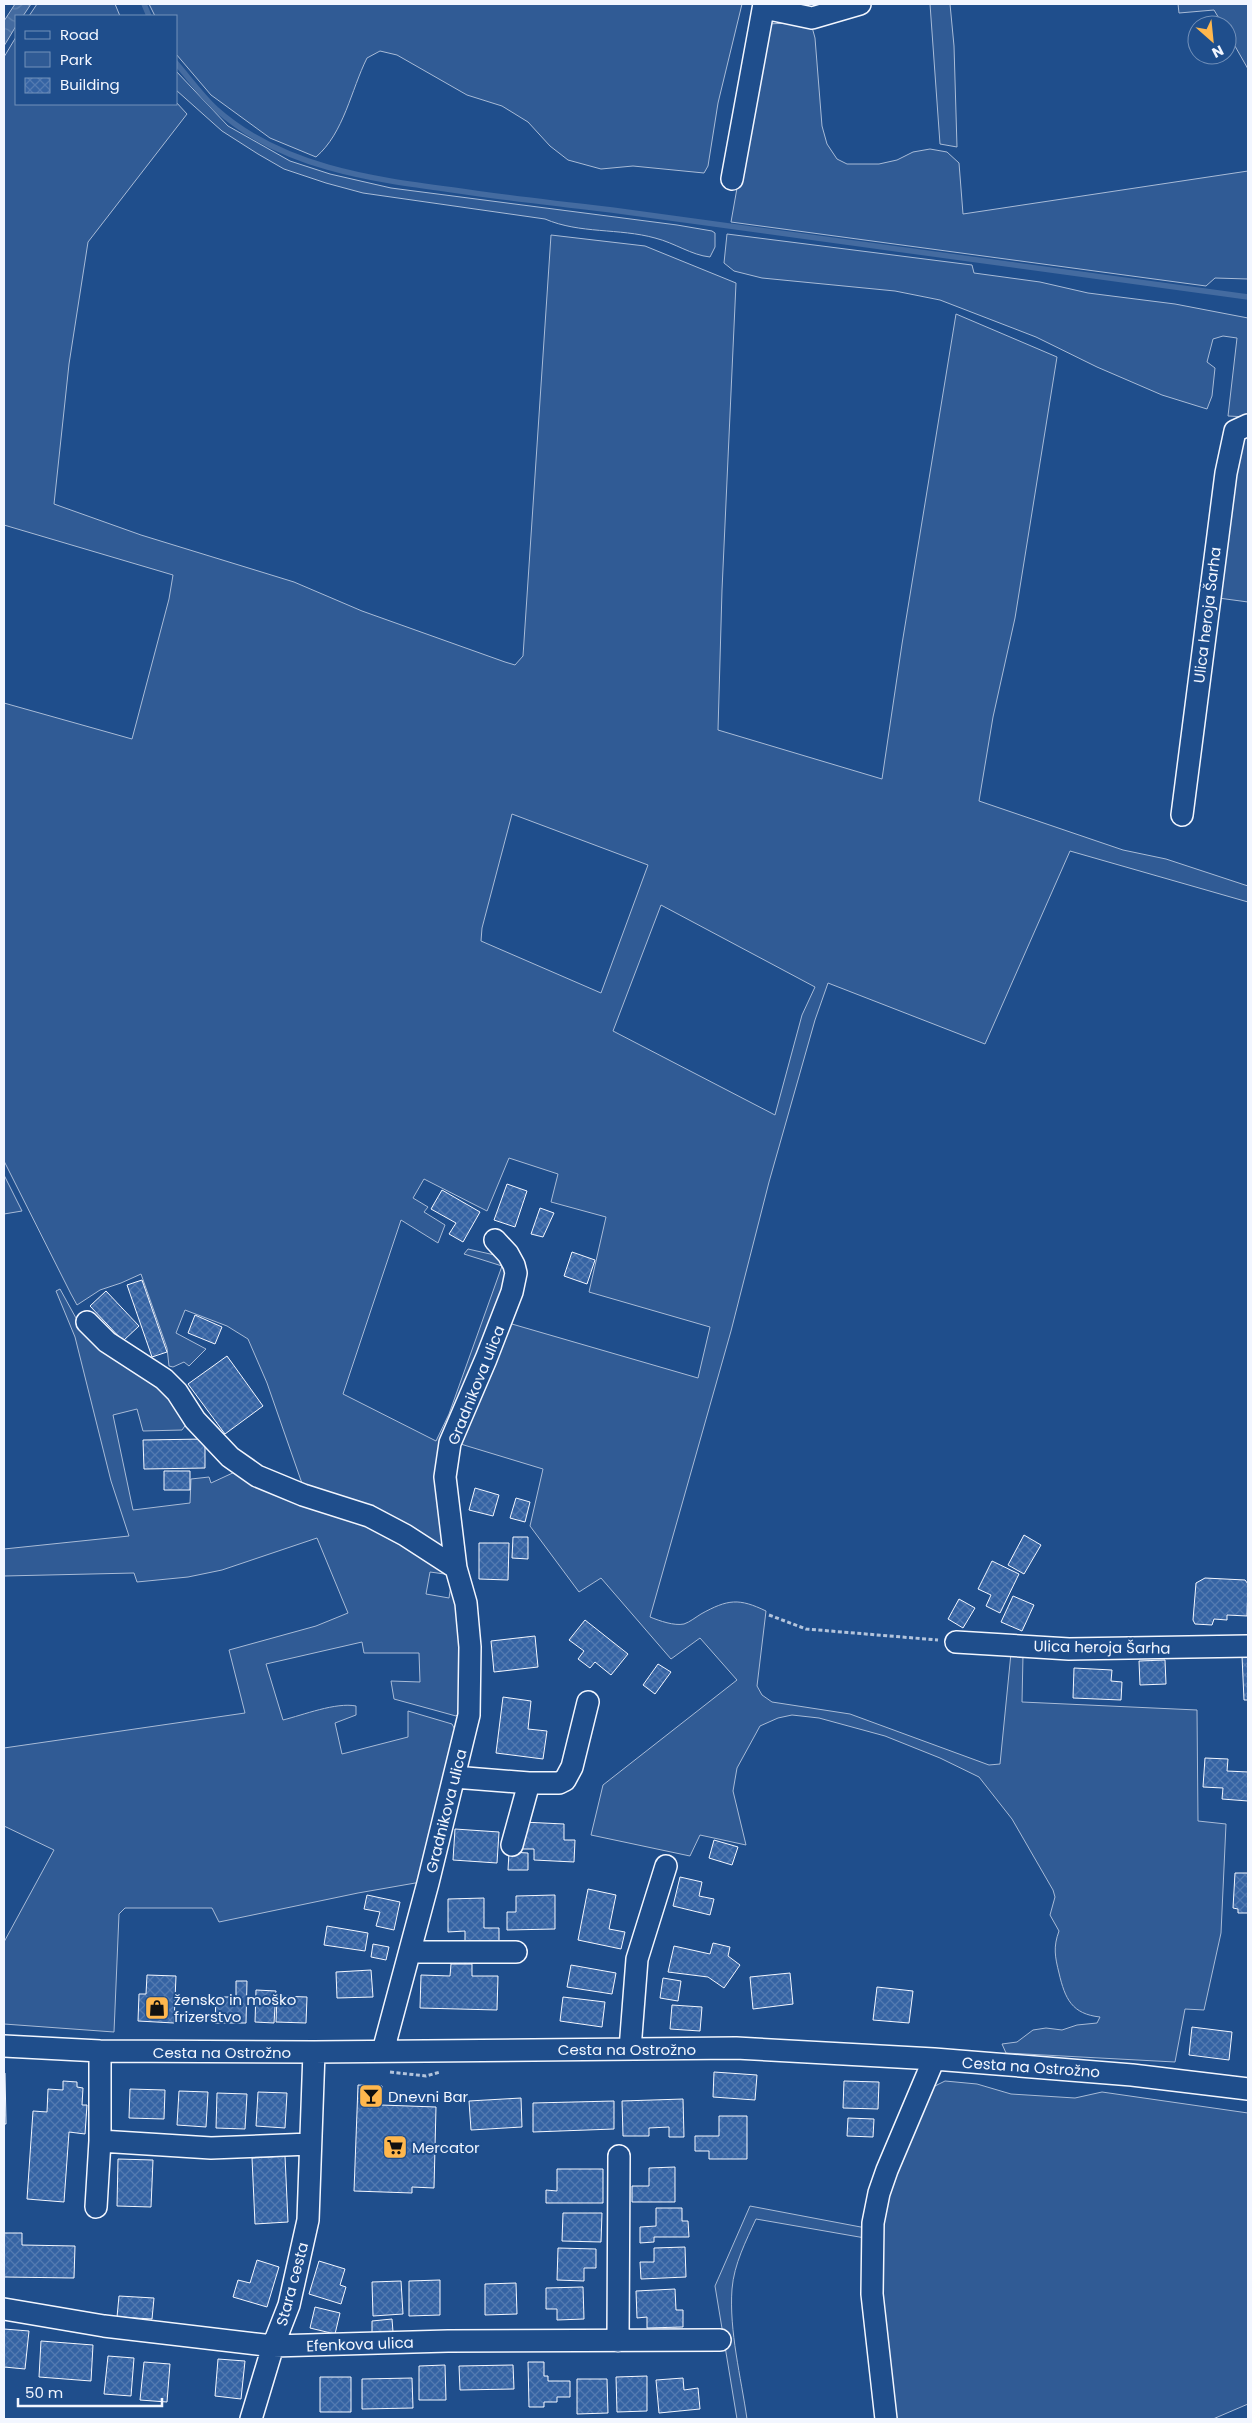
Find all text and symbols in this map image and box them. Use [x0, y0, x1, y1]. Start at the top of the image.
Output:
legend [15, 15, 178, 105]
north arrow [1187, 15, 1237, 65]
text: Road [60, 24, 99, 45]
text: N [1209, 40, 1227, 63]
text: Park [60, 49, 92, 70]
text: Building [60, 74, 120, 95]
street label: Ulica heroja Šarha [1188, 546, 1226, 684]
street label: Gradnikova ulica [442, 1322, 510, 1448]
street label: Ulica heroja Šarha [1033, 1635, 1171, 1659]
street label: Gradnikova ulica [420, 1747, 472, 1875]
place label: žensko in moško frizerstvo [174, 1989, 296, 2027]
shop icon: žensko in moško frizerstvo [144, 1995, 170, 2021]
street label: Cesta na Ostrožno [558, 2039, 696, 2060]
street label: Cesta na Ostrožno [153, 2042, 291, 2063]
street label: Cesta na Ostrožno [961, 2052, 1101, 2082]
bar icon: Dnevni Bar [358, 2083, 384, 2109]
place label: Dnevni Bar [388, 2086, 469, 2107]
supermarket icon: Mercator [382, 2134, 408, 2160]
place label: Mercator [412, 2137, 480, 2158]
street label: Stara cesta [271, 2240, 313, 2328]
street label: Efenkova ulica [306, 2332, 414, 2356]
scale bar [18, 2376, 161, 2408]
text: 50 m [25, 2382, 63, 2403]

